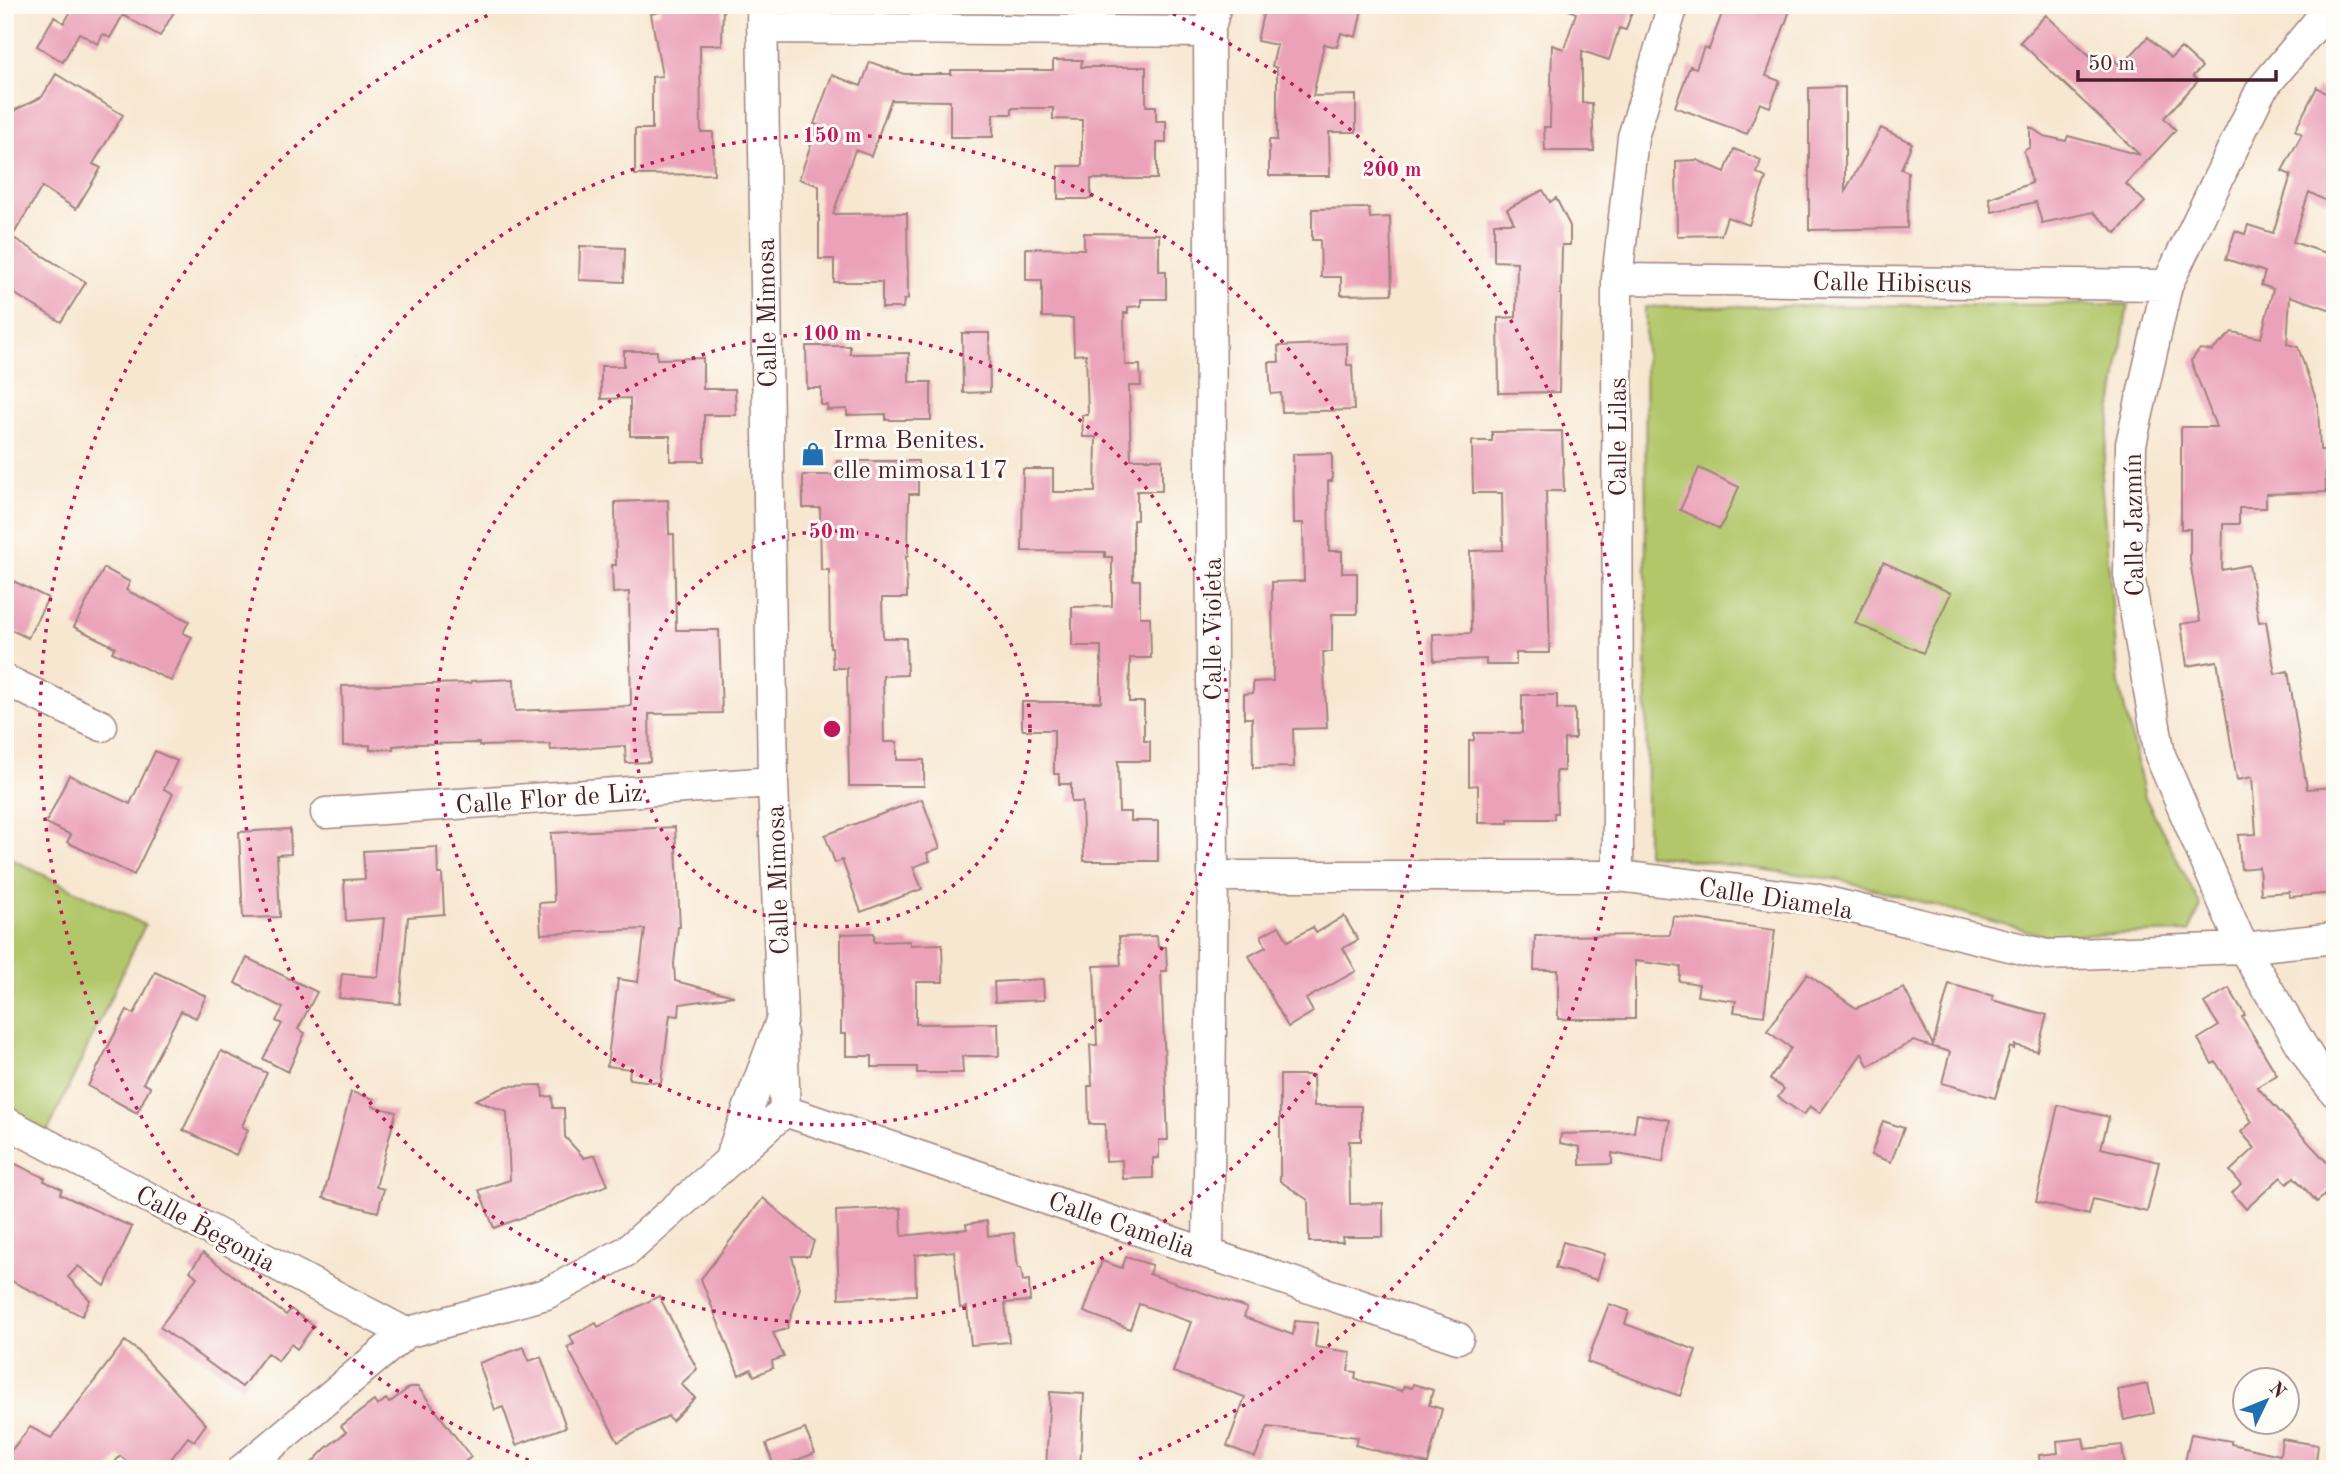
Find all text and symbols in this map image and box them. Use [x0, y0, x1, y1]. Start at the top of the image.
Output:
scale bar [2078, 38, 2275, 82]
text: 50 m [2088, 54, 2135, 75]
text: 150 m [802, 126, 862, 147]
text: 200 m [1362, 160, 1422, 181]
street label: Calle Mimosa [754, 238, 782, 388]
street label: Calle Hibiscus [1812, 270, 1972, 298]
text: 100 m [802, 324, 862, 345]
street label: Calle Lilas [1606, 377, 1632, 497]
place label: Irma Benites. clle mimosa117 [833, 428, 1008, 484]
shop icon: Irma Benites. clle mimosa117 [799, 440, 827, 468]
street label: Calle Jazmín [2121, 453, 2149, 597]
text: 50 m [808, 522, 856, 543]
street label: Calle Violeta [1201, 557, 1227, 701]
centre of rings [820, 717, 844, 741]
street label: Calle Flor de Liz [455, 780, 644, 820]
street label: Calle Mimosa [763, 804, 795, 955]
street label: Calle Diamela [1697, 875, 1855, 925]
street label: Calle Begonia [131, 1182, 279, 1278]
street label: Calle Camelia [1045, 1189, 1198, 1263]
north arrow [2232, 1366, 2302, 1436]
text: N [2265, 1379, 2289, 1403]

